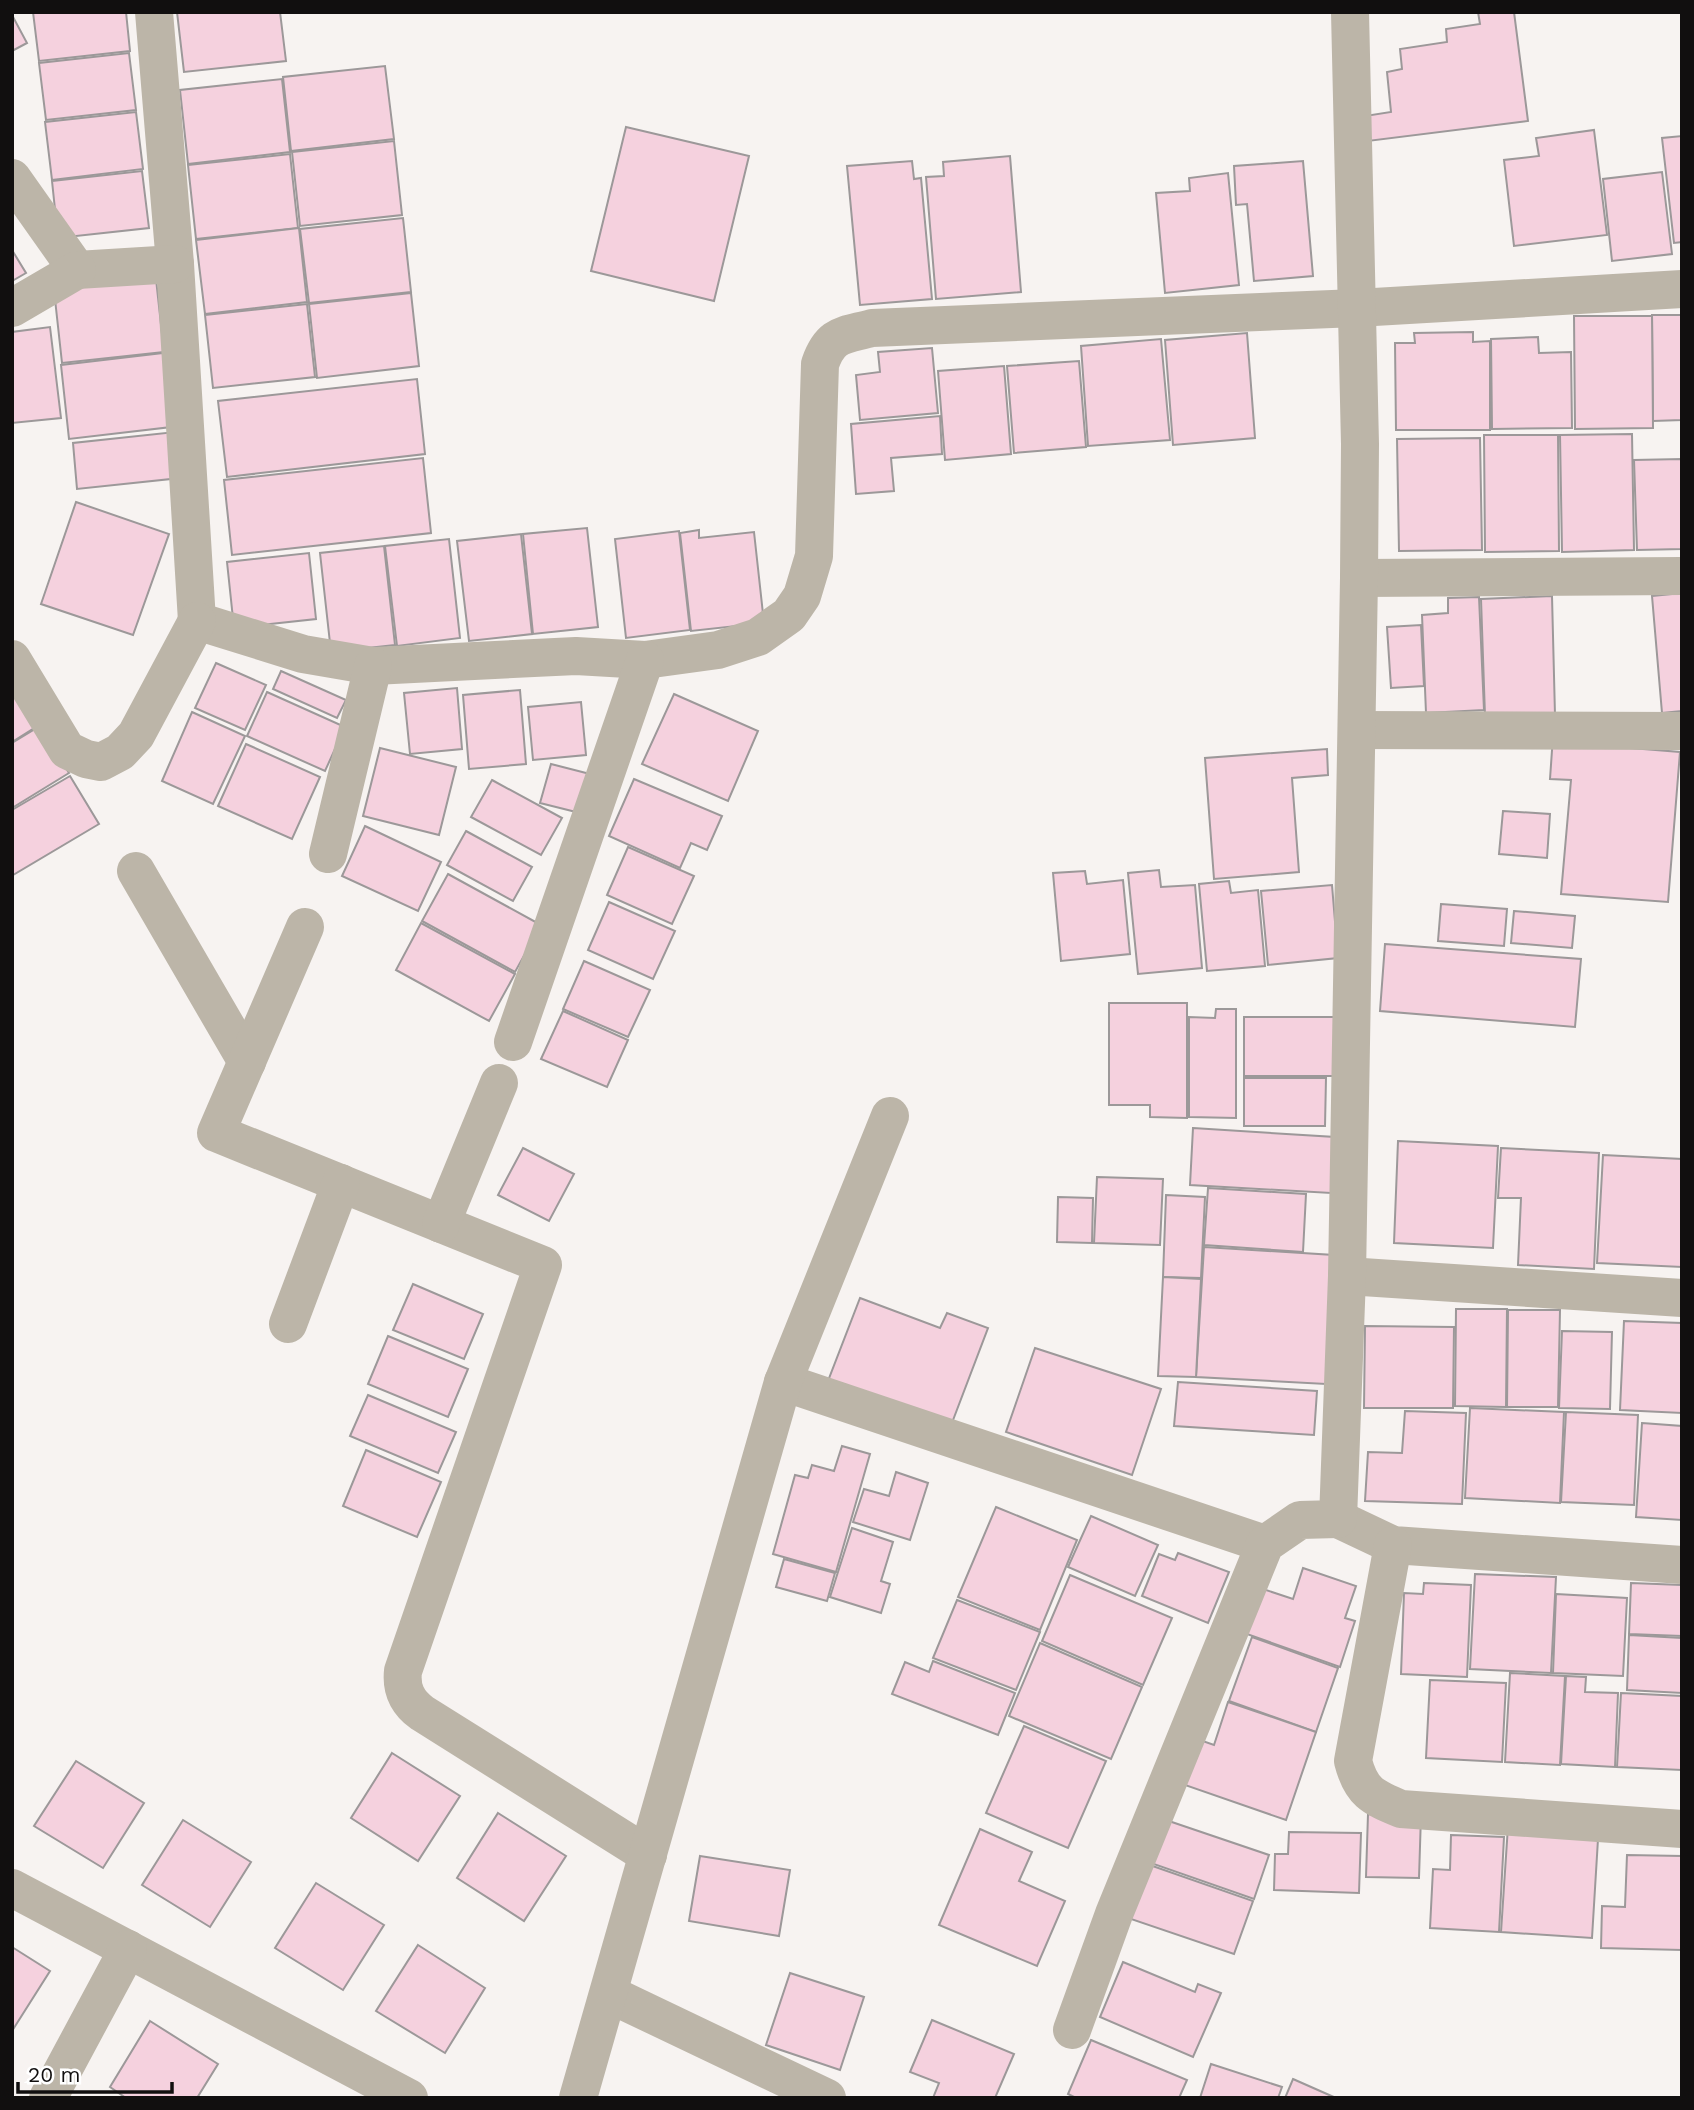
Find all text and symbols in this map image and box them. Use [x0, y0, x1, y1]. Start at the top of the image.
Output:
scale bar [18, 2050, 172, 2094]
text: 20 m [28, 2062, 80, 2087]

